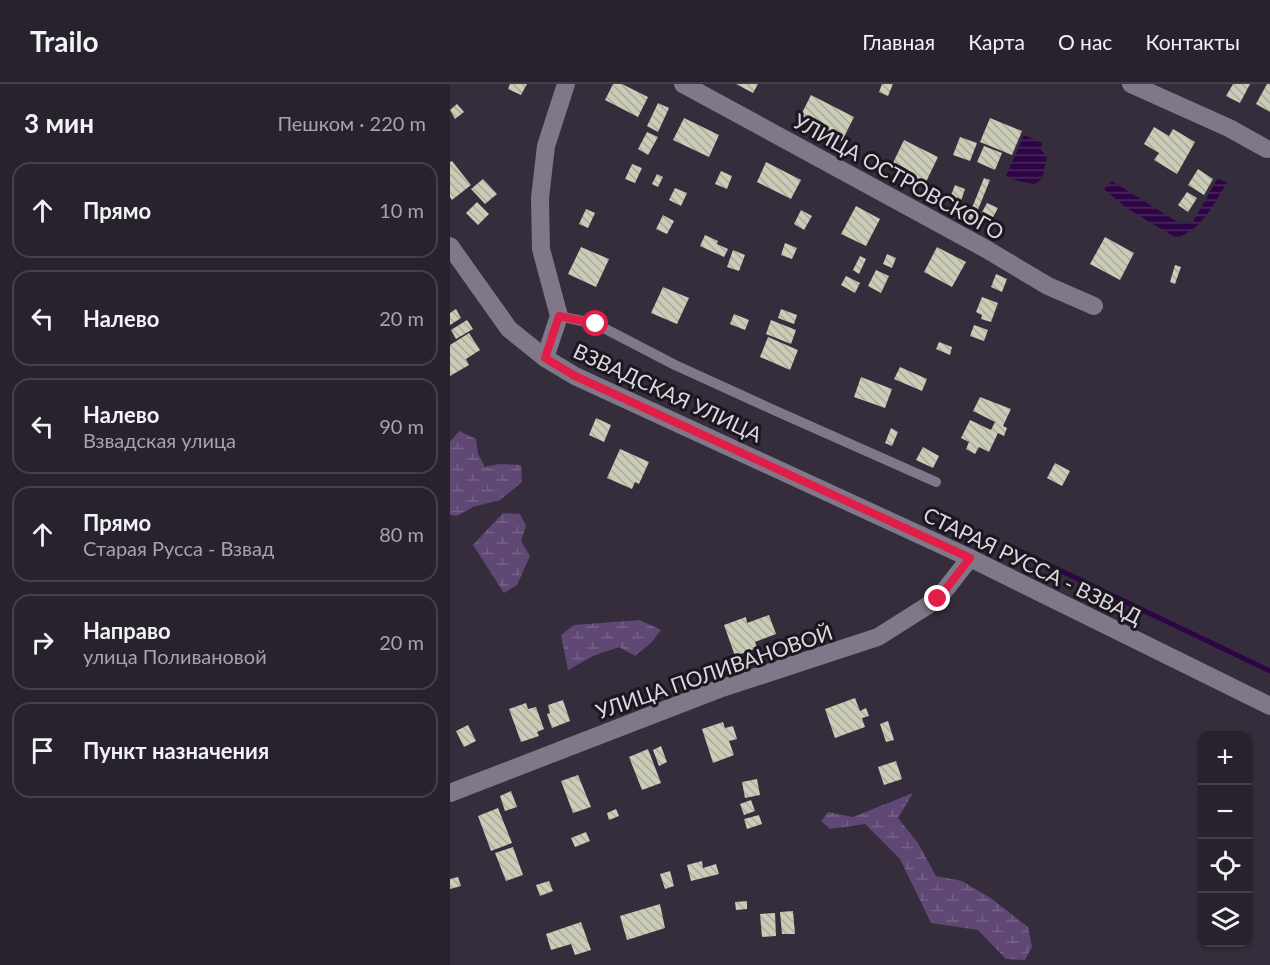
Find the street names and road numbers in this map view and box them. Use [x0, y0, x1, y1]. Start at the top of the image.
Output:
street label: УЛИЦА ОСТРОВСКОГО [789, 108, 1009, 244]
street label: ВЗВАДСКАЯ УЛИЦА [570, 337, 767, 447]
street label: СТАРАЯ РУССА - ВЗВАД [920, 501, 1146, 629]
street label: УЛИЦА ПОЛИВАНОВОЙ [592, 619, 836, 723]

